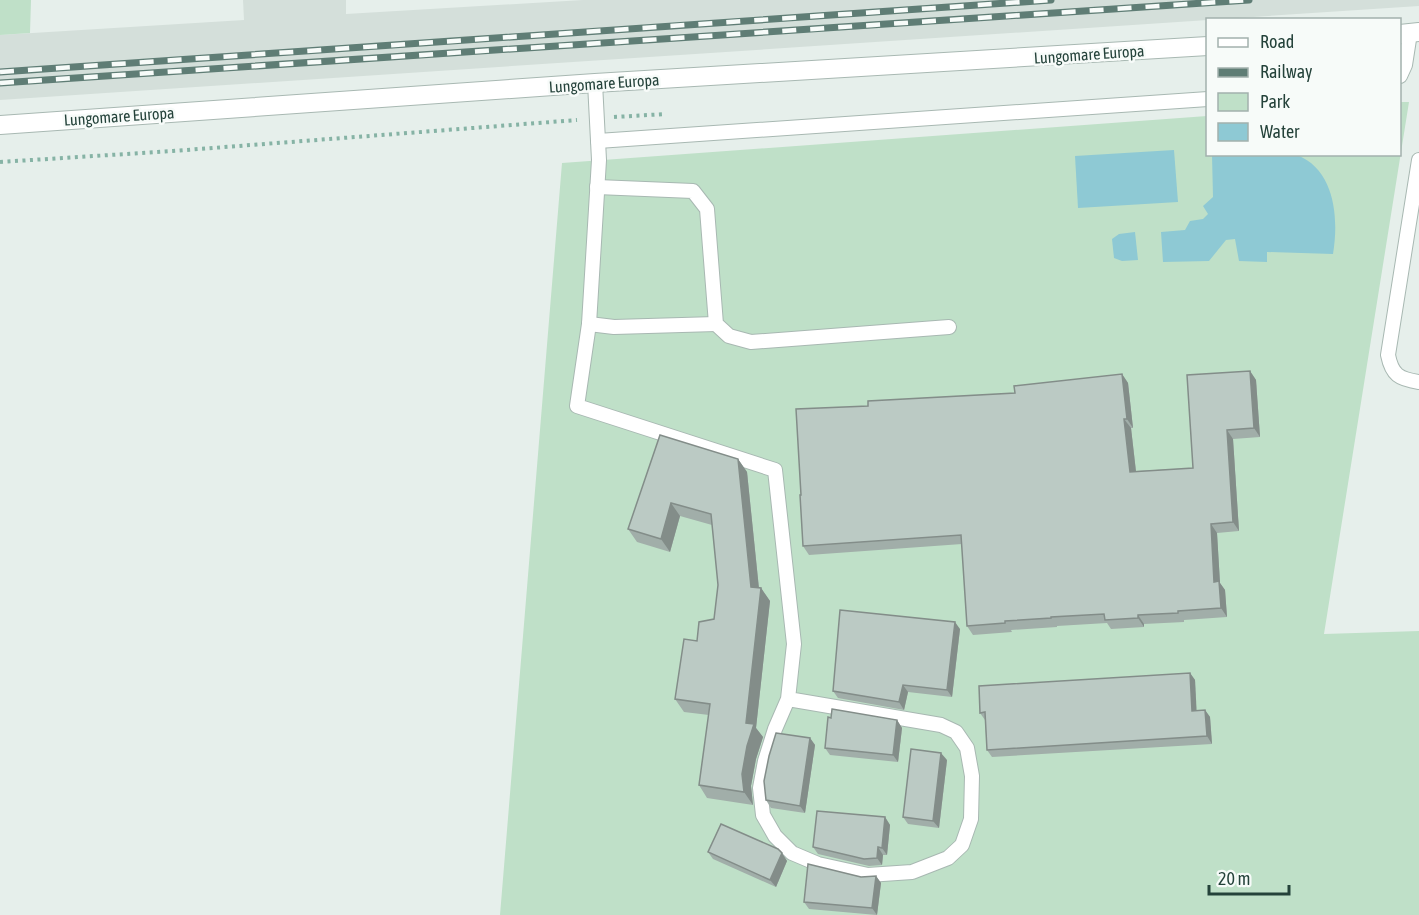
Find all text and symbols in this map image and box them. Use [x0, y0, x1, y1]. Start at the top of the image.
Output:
legend [1206, 18, 1401, 156]
text: Road [1260, 31, 1294, 52]
street label: Lungomare Europa [1033, 41, 1145, 68]
text: Railway [1260, 61, 1312, 82]
street label: Lungomare Europa [548, 70, 660, 97]
text: Park [1260, 91, 1290, 112]
street label: Lungomare Europa [63, 103, 175, 130]
text: Water [1260, 121, 1300, 142]
scale bar [1209, 858, 1288, 896]
text: 20 m [1218, 868, 1250, 889]

